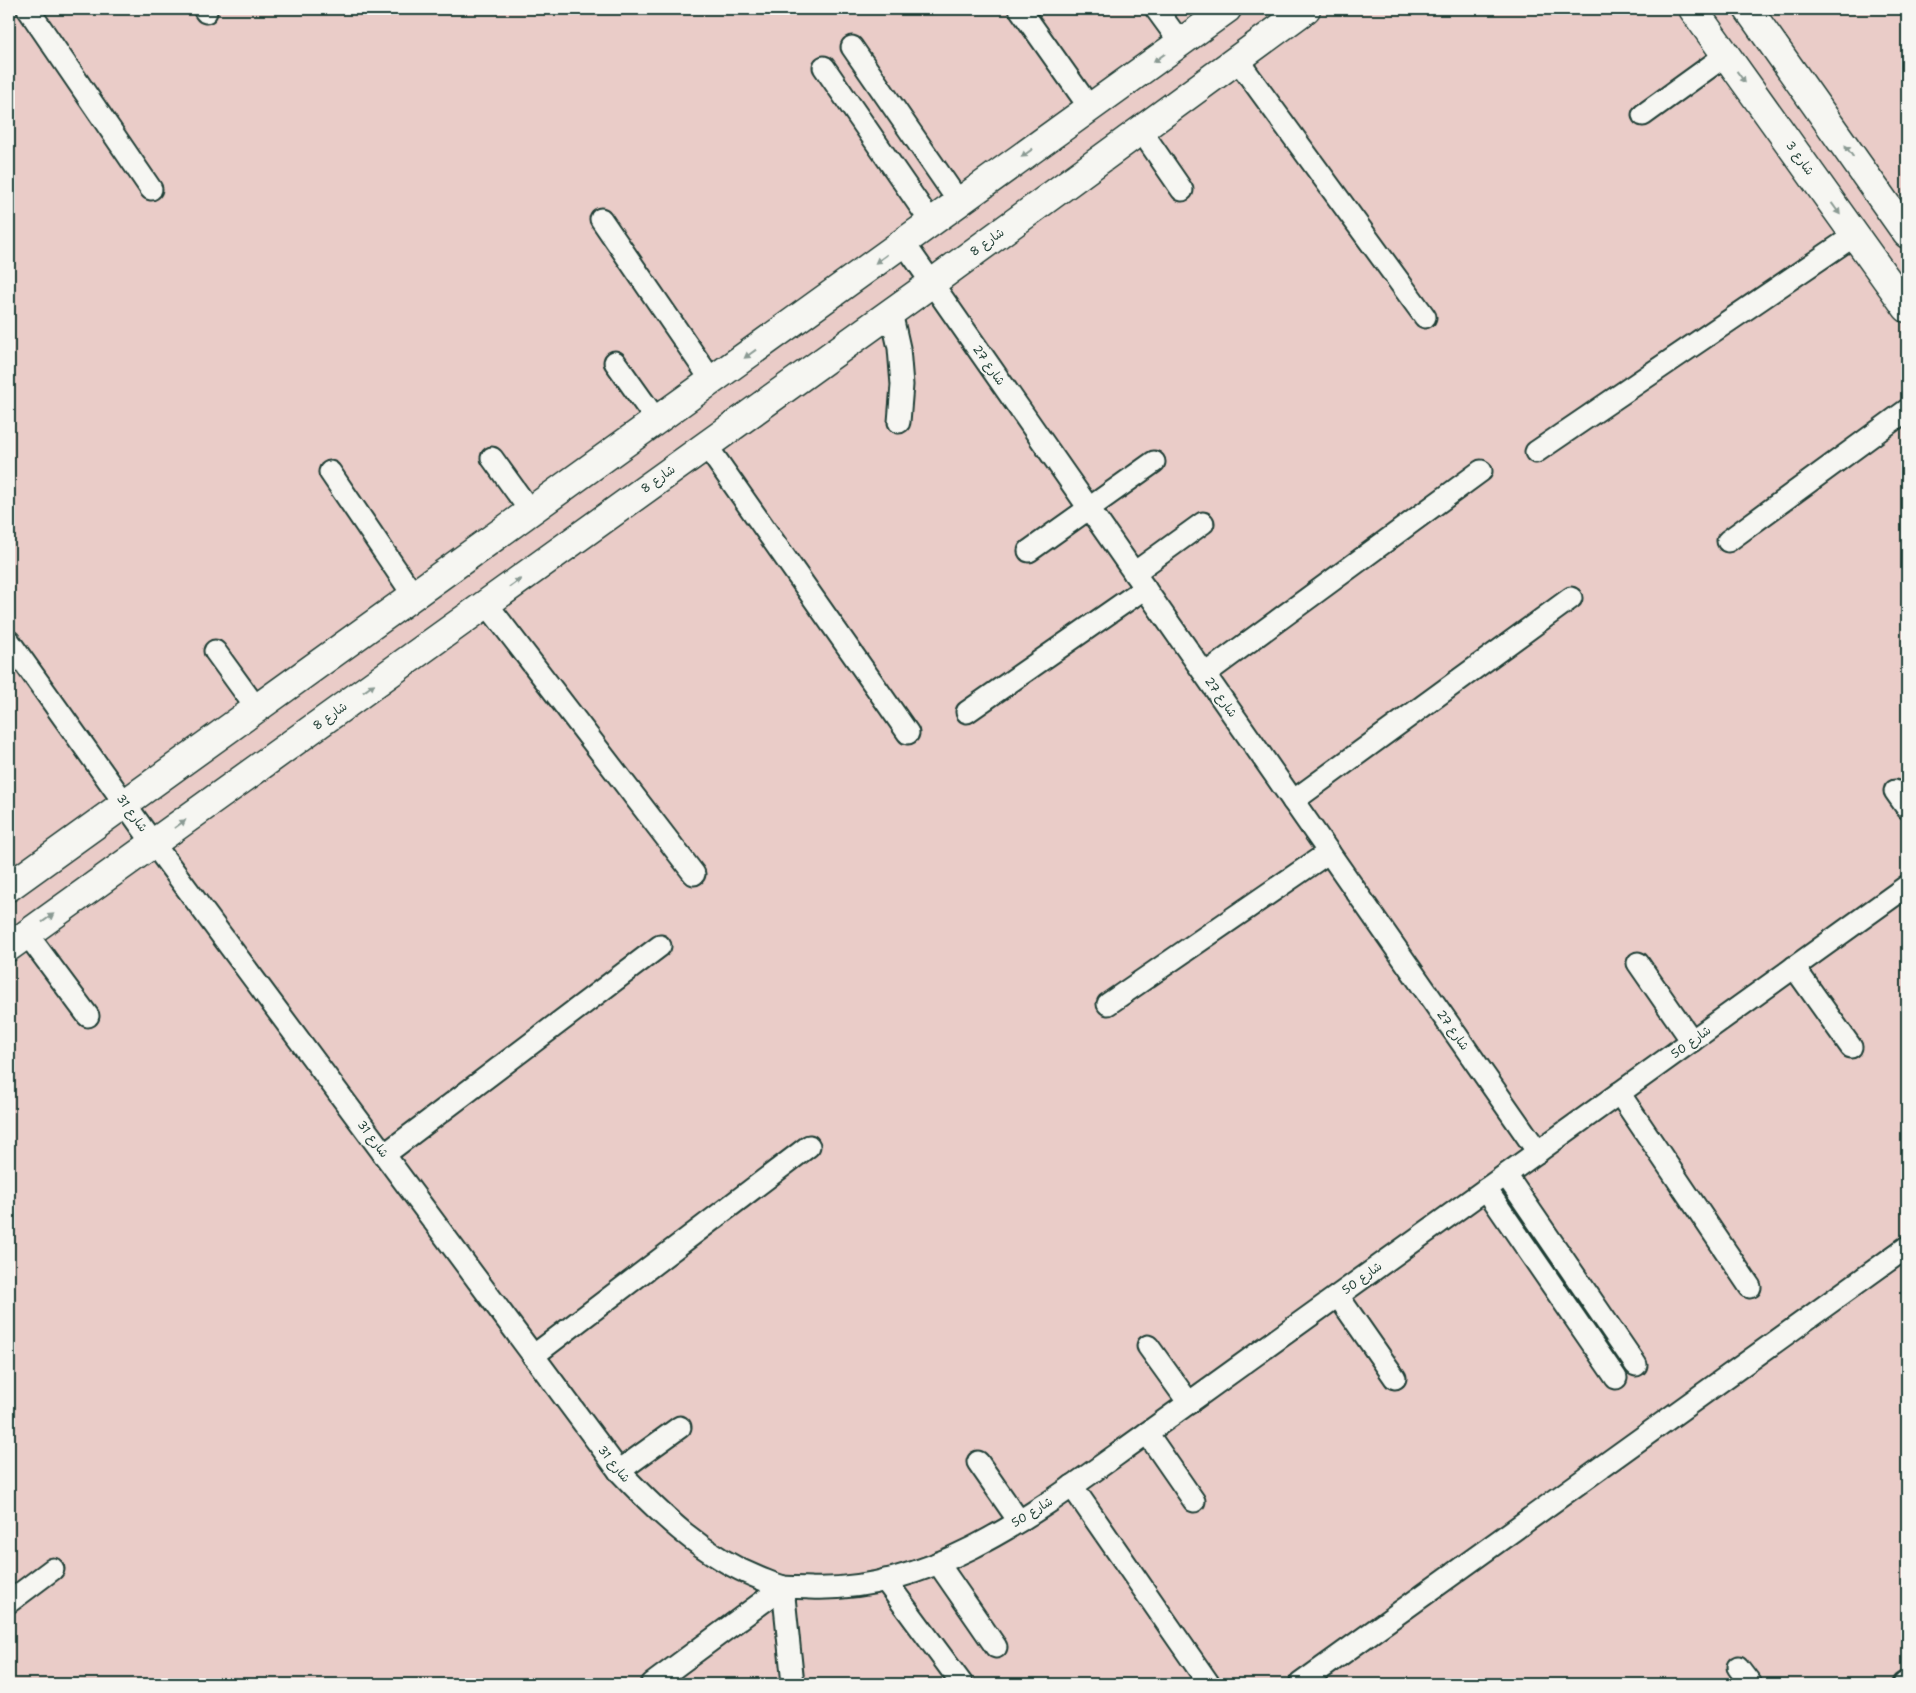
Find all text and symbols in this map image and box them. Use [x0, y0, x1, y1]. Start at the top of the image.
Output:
one-way arrow [1152, 53, 1166, 63]
one-way arrow [1736, 70, 1746, 84]
street label: شارع 3 [1781, 138, 1818, 179]
one-way arrow [1844, 144, 1854, 158]
one-way arrow [1020, 148, 1034, 158]
one-way arrow [1831, 202, 1841, 216]
street label: شارع 8 [967, 224, 1008, 261]
one-way arrow [875, 254, 888, 264]
street label: شارع 27 [968, 342, 1009, 389]
one-way arrow [743, 349, 757, 359]
street label: شارع 8 [638, 461, 679, 498]
one-way arrow [508, 577, 521, 588]
street label: شارع 27 [1200, 674, 1241, 721]
one-way arrow [362, 683, 376, 693]
street label: شارع 8 [310, 698, 351, 735]
street label: شارع 31 [112, 791, 151, 836]
one-way arrow [173, 819, 187, 829]
one-way arrow [41, 913, 54, 924]
street label: شارع 27 [1432, 1007, 1473, 1054]
street label: شارع 50 [1668, 1022, 1715, 1063]
street label: شارع 31 [353, 1117, 392, 1162]
street label: شارع 50 [1339, 1258, 1386, 1299]
street label: شارع 31 [594, 1442, 634, 1486]
street label: شارع 50 [1008, 1493, 1056, 1532]

